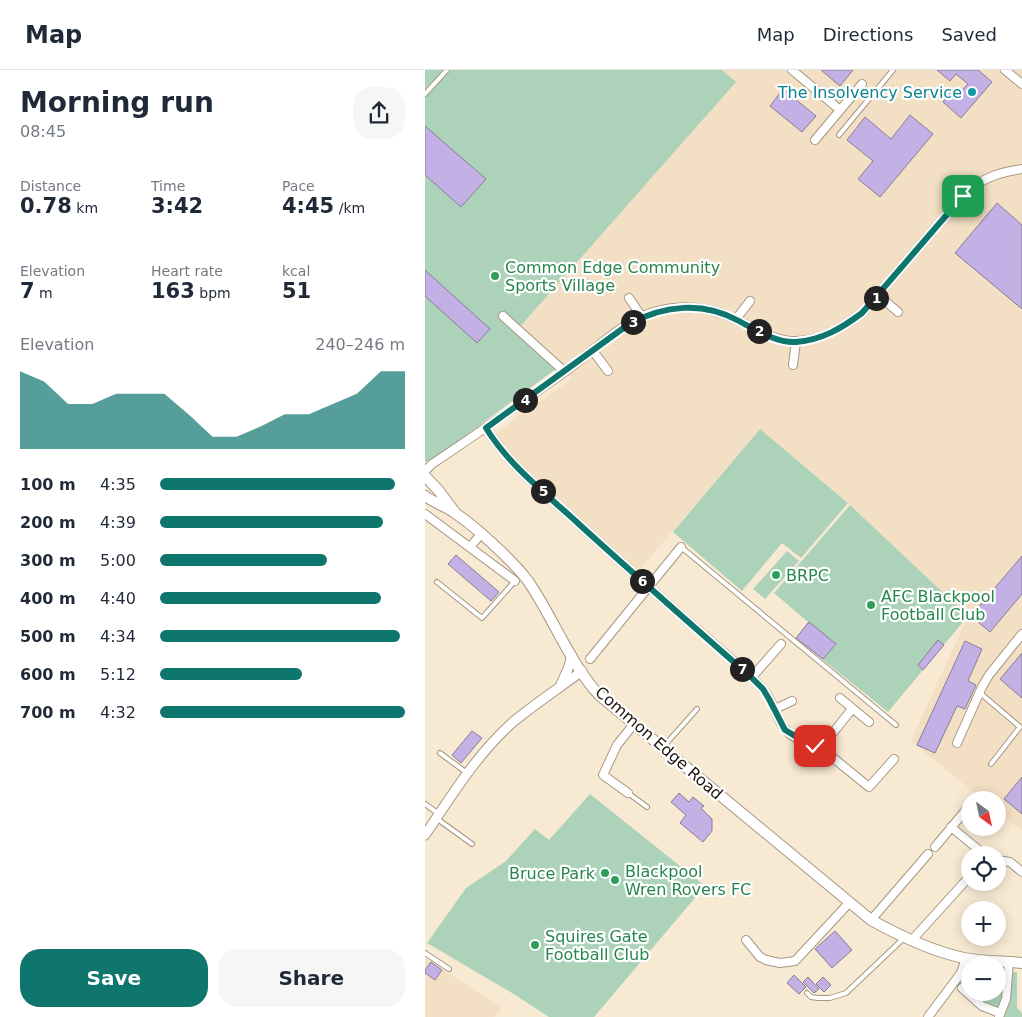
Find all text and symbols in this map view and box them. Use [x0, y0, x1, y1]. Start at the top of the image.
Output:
text: Map [25, 21, 82, 49]
text: Map [757, 24, 795, 45]
text: Directions [823, 24, 913, 45]
text: Saved [941, 24, 997, 45]
place label: The Insolvency Service [777, 83, 962, 102]
text: Morning run [20, 86, 214, 119]
marker: The Insolvency Service [966, 86, 978, 98]
button: share [353, 87, 405, 139]
text: 08:45 [20, 122, 66, 141]
pin [942, 175, 984, 217]
text: Distance [20, 178, 81, 194]
text: Time [151, 178, 185, 194]
text: Pace [282, 178, 315, 194]
icon: arrive [949, 182, 977, 210]
text: 0.78 [20, 194, 72, 218]
text: 3:42 [151, 194, 203, 218]
text: 4:45 [282, 194, 334, 218]
text: km [72, 200, 98, 216]
text: /km [334, 200, 365, 216]
place label: Common Edge Community Sports Village [505, 258, 720, 295]
text: Elevation [20, 263, 85, 279]
text: Heart rate [151, 263, 223, 279]
text: kcal [282, 263, 310, 279]
marker: Common Edge Community Sports Village [489, 270, 501, 282]
text: 7 [20, 279, 35, 303]
text: 163 [151, 279, 195, 303]
text: 51 [282, 279, 311, 303]
text: m [35, 285, 53, 301]
text: bpm [195, 285, 231, 301]
pin: 1 [863, 286, 889, 310]
text: 1 [872, 290, 881, 306]
pin: 3 [621, 310, 645, 334]
text: 3 [629, 314, 638, 330]
pin: 2 [747, 318, 771, 344]
text: 2 [755, 323, 764, 339]
text: Elevation [20, 335, 94, 354]
text: 240–246 m [315, 335, 405, 354]
pin: 4 [513, 388, 537, 412]
text: 4 [521, 392, 530, 408]
text: 100 m [20, 475, 76, 494]
text: 4:35 [100, 475, 136, 494]
pin: 5 [531, 478, 555, 504]
text: 5 [539, 483, 548, 499]
text: 200 m [20, 513, 76, 532]
text: 4:39 [100, 513, 136, 532]
text: 300 m [20, 551, 76, 570]
text: 5:00 [100, 551, 136, 570]
place label: BRPC [786, 566, 829, 585]
pin: 6 [629, 568, 655, 594]
marker: BRPC [770, 569, 782, 581]
text: 6 [638, 573, 647, 589]
place label: AFC Blackpool Football Club [881, 587, 995, 624]
text: 400 m [20, 589, 76, 608]
text: 4:40 [100, 589, 136, 608]
marker: AFC Blackpool Football Club [865, 599, 877, 611]
text: 500 m [20, 627, 76, 646]
text: 4:34 [100, 627, 136, 646]
pin: 7 [729, 656, 755, 682]
text: 7 [738, 661, 747, 677]
text: 600 m [20, 665, 76, 684]
text: 5:12 [100, 665, 136, 684]
street label: Common Edge Road [591, 682, 727, 804]
text: 700 m [20, 703, 76, 722]
text: 4:32 [100, 703, 136, 722]
pin [794, 725, 836, 767]
icon: check [801, 732, 829, 760]
north arrow [961, 791, 1006, 836]
map controls [961, 791, 1006, 1001]
button: locate [961, 846, 1006, 891]
place label: Blackpool Wren Rovers FC [625, 862, 751, 899]
place label: Bruce Park [509, 864, 596, 883]
marker: Bruce Park [599, 867, 611, 879]
marker: Blackpool Wren Rovers FC [609, 874, 621, 886]
button: + [961, 901, 1006, 946]
place label: Squires Gate Football Club [545, 927, 649, 964]
marker: Squires Gate Football Club [529, 939, 541, 951]
button: Save [20, 949, 208, 1007]
button: Share [218, 949, 405, 1007]
button: − [961, 956, 1006, 1001]

